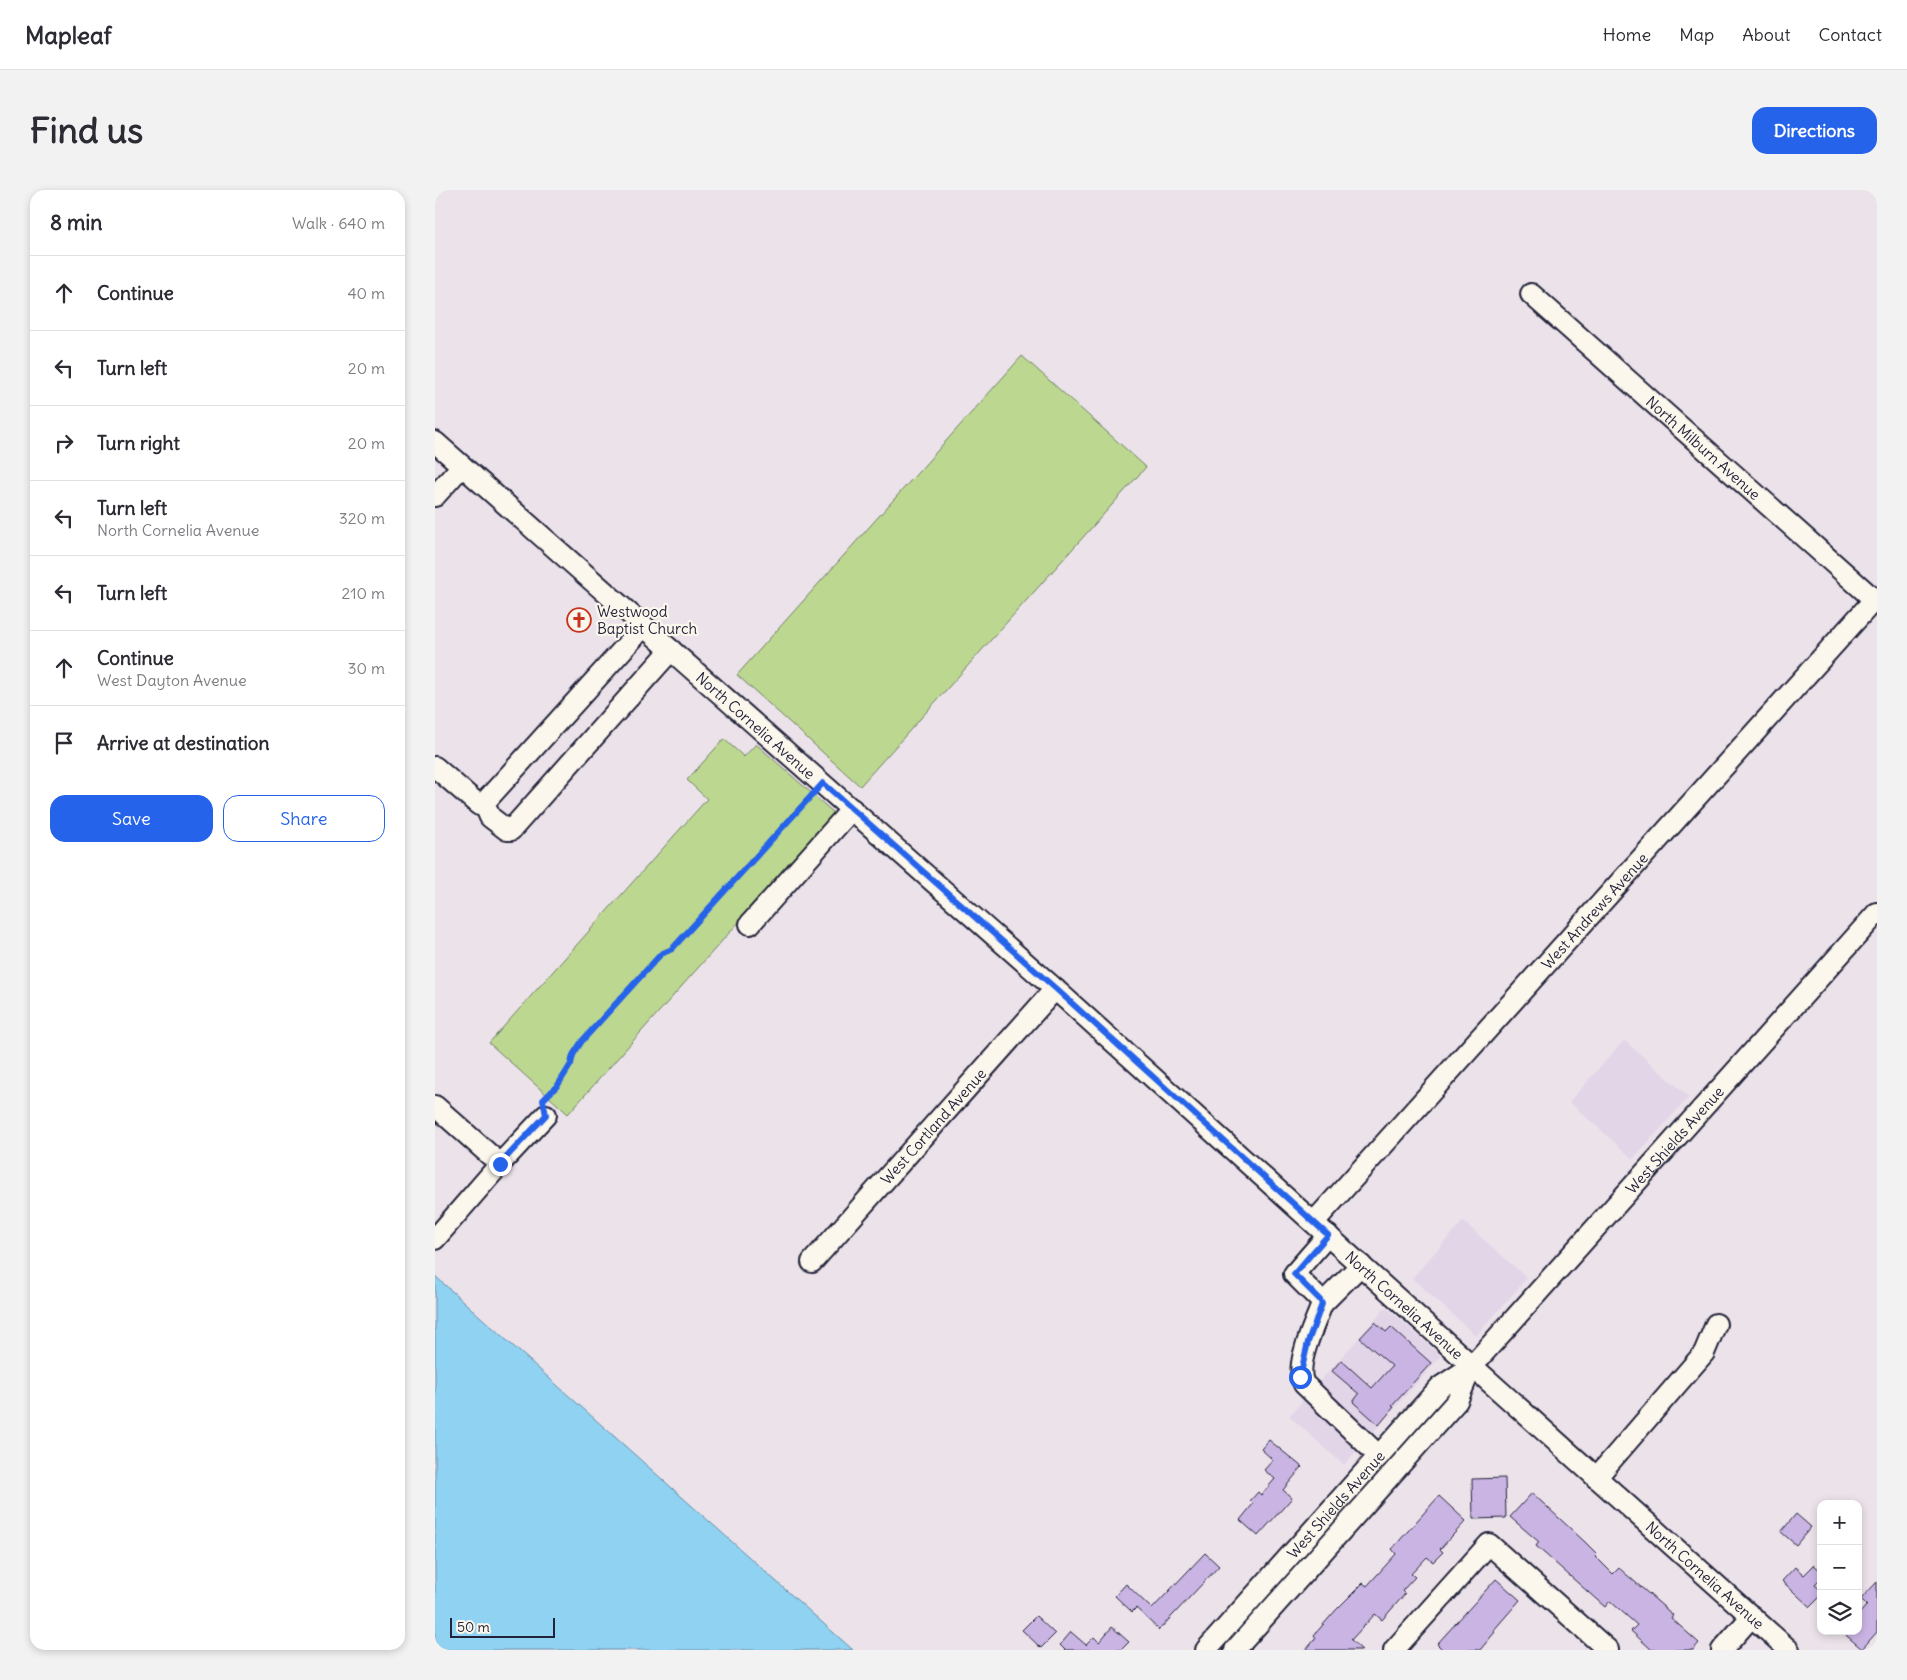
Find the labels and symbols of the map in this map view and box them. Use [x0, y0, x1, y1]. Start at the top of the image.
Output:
street label: North Milburn Avenue [1642, 392, 1765, 503]
place label: Westwood Baptist Church [597, 602, 698, 638]
church icon: Westwood Baptist Church [566, 607, 592, 633]
street label: North Cornelia Avenue [693, 668, 819, 783]
street label: West Andrews Avenue [1537, 848, 1652, 973]
street label: West Cortland Avenue [876, 1064, 990, 1188]
street label: West Shields Avenue [1621, 1082, 1728, 1197]
route end [489, 1153, 512, 1176]
street label: North Cornelia Avenue [1342, 1247, 1467, 1363]
route start [1289, 1366, 1312, 1389]
street label: West Shields Avenue [1283, 1446, 1389, 1562]
street label: North Cornelia Avenue [1642, 1517, 1768, 1633]
scale bar [450, 1615, 555, 1638]

